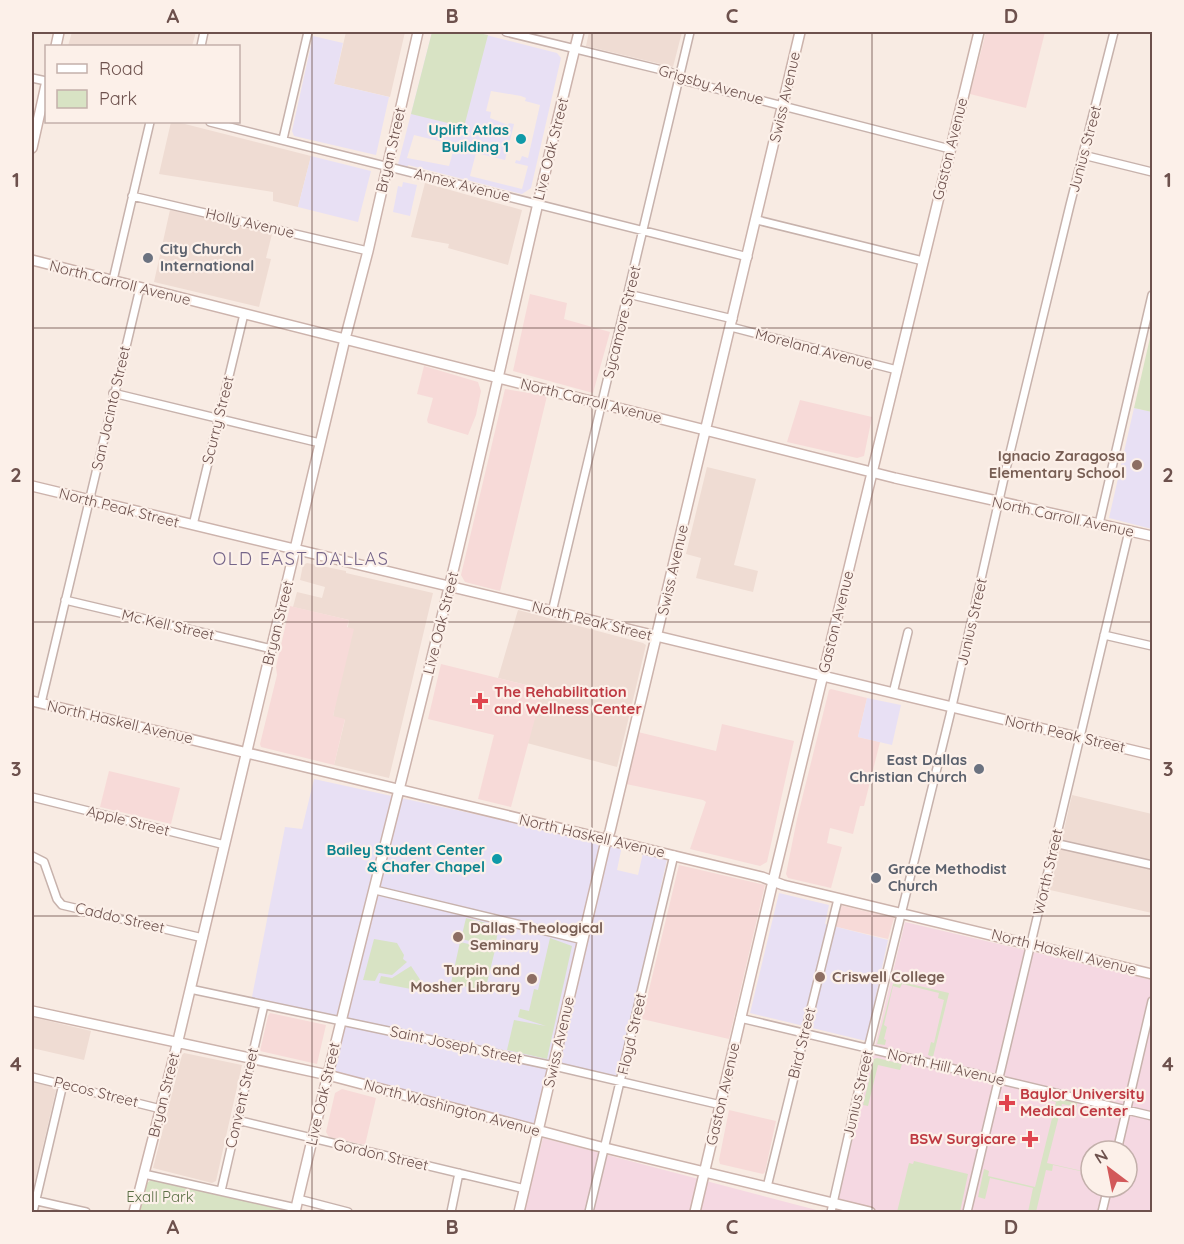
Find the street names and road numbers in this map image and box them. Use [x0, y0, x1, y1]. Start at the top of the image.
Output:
street label: Swiss Avenue [765, 50, 804, 144]
street label: Grigsby Avenue [656, 60, 766, 109]
street label: Live Oak Street [529, 95, 572, 202]
street label: Gaston Avenue [928, 96, 971, 202]
street label: Junius Street [1064, 103, 1105, 195]
street label: Bryan Street [371, 105, 410, 194]
street label: Annex Avenue [412, 163, 512, 206]
street label: Holly Avenue [204, 203, 296, 242]
street label: North Carroll Avenue [48, 256, 193, 309]
street label: Sycamore Street [598, 264, 645, 380]
street label: Moreland Avenue [753, 324, 875, 373]
street label: San Jacinto Street [87, 344, 134, 472]
street label: Scurry Street [197, 374, 238, 466]
street label: North Carroll Avenue [519, 374, 664, 427]
street label: North Peak Street [57, 483, 181, 532]
street label: North Carroll Avenue [990, 492, 1136, 541]
street label: Swiss Avenue [653, 523, 692, 617]
street label: Live Oak Street [419, 569, 462, 676]
street label: Gaston Avenue [814, 569, 857, 675]
street label: Junius Street [952, 576, 991, 668]
street label: Bryan Street [258, 578, 297, 667]
street label: North Peak Street [530, 596, 654, 645]
street label: Mc Kell Street [120, 605, 216, 644]
street label: North Haskell Avenue [45, 696, 195, 748]
street label: North Peak Street [1003, 710, 1127, 757]
street label: Apple Street [85, 801, 172, 840]
street label: North Haskell Avenue [517, 810, 667, 862]
street label: Worth Street [1028, 827, 1067, 917]
street label: Caddo Street [74, 898, 167, 937]
street label: North Haskell Avenue [990, 924, 1139, 979]
street label: Floyd Street [613, 991, 650, 1077]
street label: Swiss Avenue [539, 995, 578, 1089]
street label: Bird Street [784, 1005, 820, 1080]
street label: Saint Joseph Street [388, 1021, 524, 1068]
street label: Live Oak Street [301, 1040, 344, 1147]
street label: Gaston Avenue [701, 1041, 744, 1147]
street label: North Hill Avenue [886, 1044, 1007, 1089]
street label: Convent Street [221, 1046, 262, 1150]
street label: Junius Street [838, 1048, 877, 1140]
street label: Bryan Street [144, 1050, 183, 1139]
street label: Pecos Street [52, 1072, 140, 1111]
street label: North Washington Avenue [362, 1075, 542, 1140]
street label: Gordon Street [332, 1134, 430, 1175]

